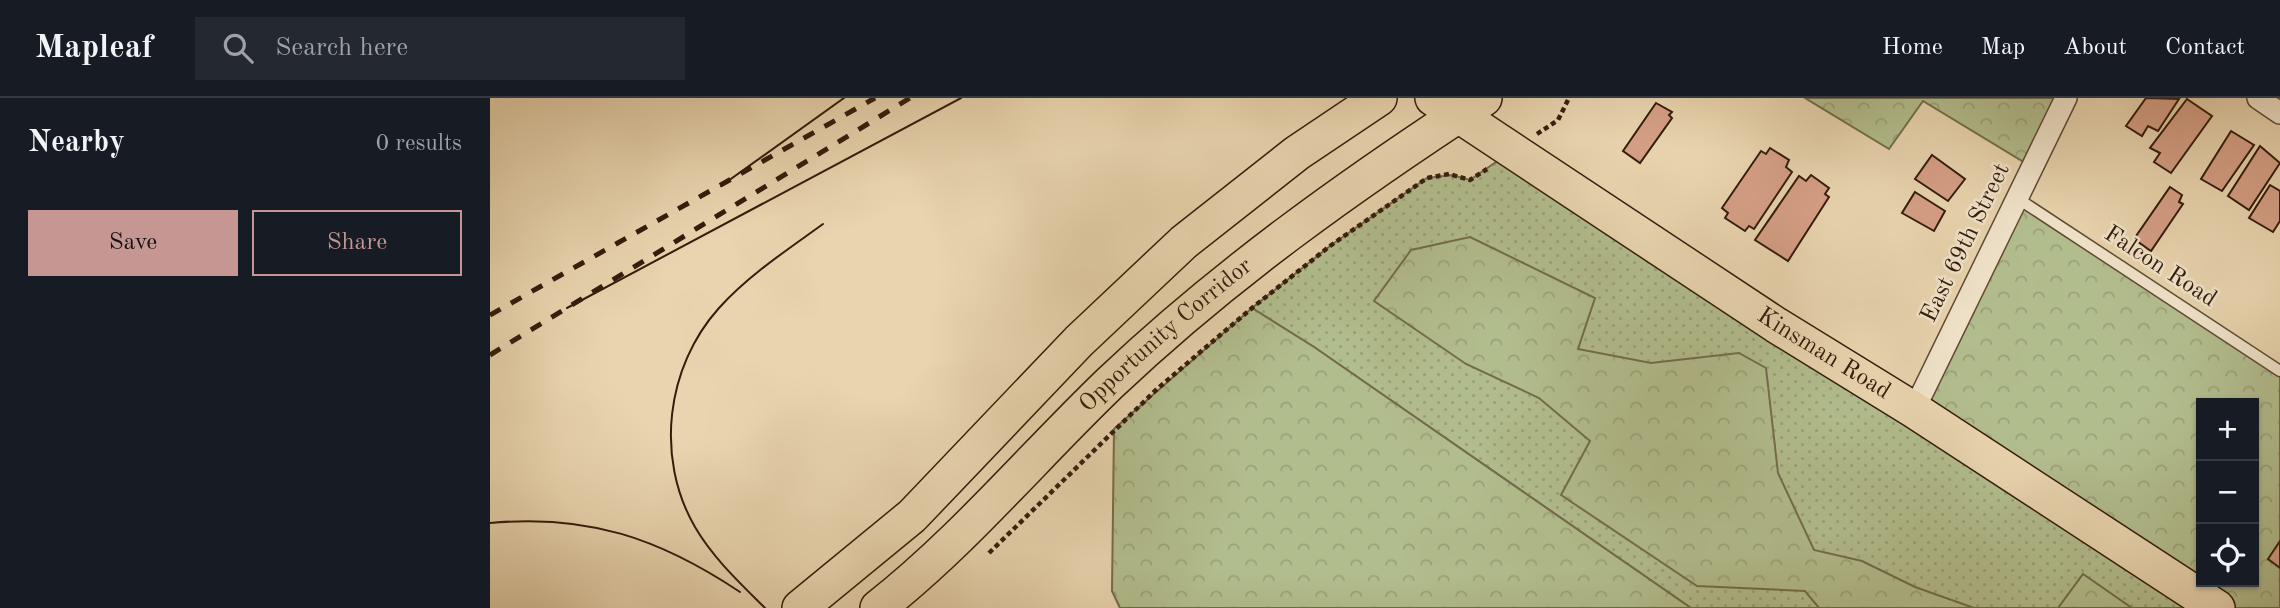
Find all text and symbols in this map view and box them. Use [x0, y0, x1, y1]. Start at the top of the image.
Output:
search box [195, 17, 685, 80]
icon: search [219, 29, 257, 67]
text: Mapleaf [35, 32, 153, 65]
text: Search here [275, 35, 408, 61]
text: Home [1882, 36, 1943, 60]
text: Map [1981, 36, 2025, 60]
text: About [2063, 36, 2127, 60]
text: Contact [2165, 36, 2245, 60]
text: Nearby [28, 128, 125, 158]
text: 0 results [376, 132, 462, 155]
street label: East 69th Street [1917, 160, 2015, 326]
button: Save [28, 210, 238, 276]
button: Share [252, 210, 462, 276]
street label: Falcon Road [2100, 222, 2220, 312]
street label: Opportunity Corridor [1075, 254, 1257, 417]
street label: Kinsman Road [1752, 304, 1894, 404]
map controls [2196, 398, 2259, 587]
button: + [2196, 398, 2259, 461]
button: − [2196, 461, 2259, 524]
button: locate [2196, 524, 2259, 587]

